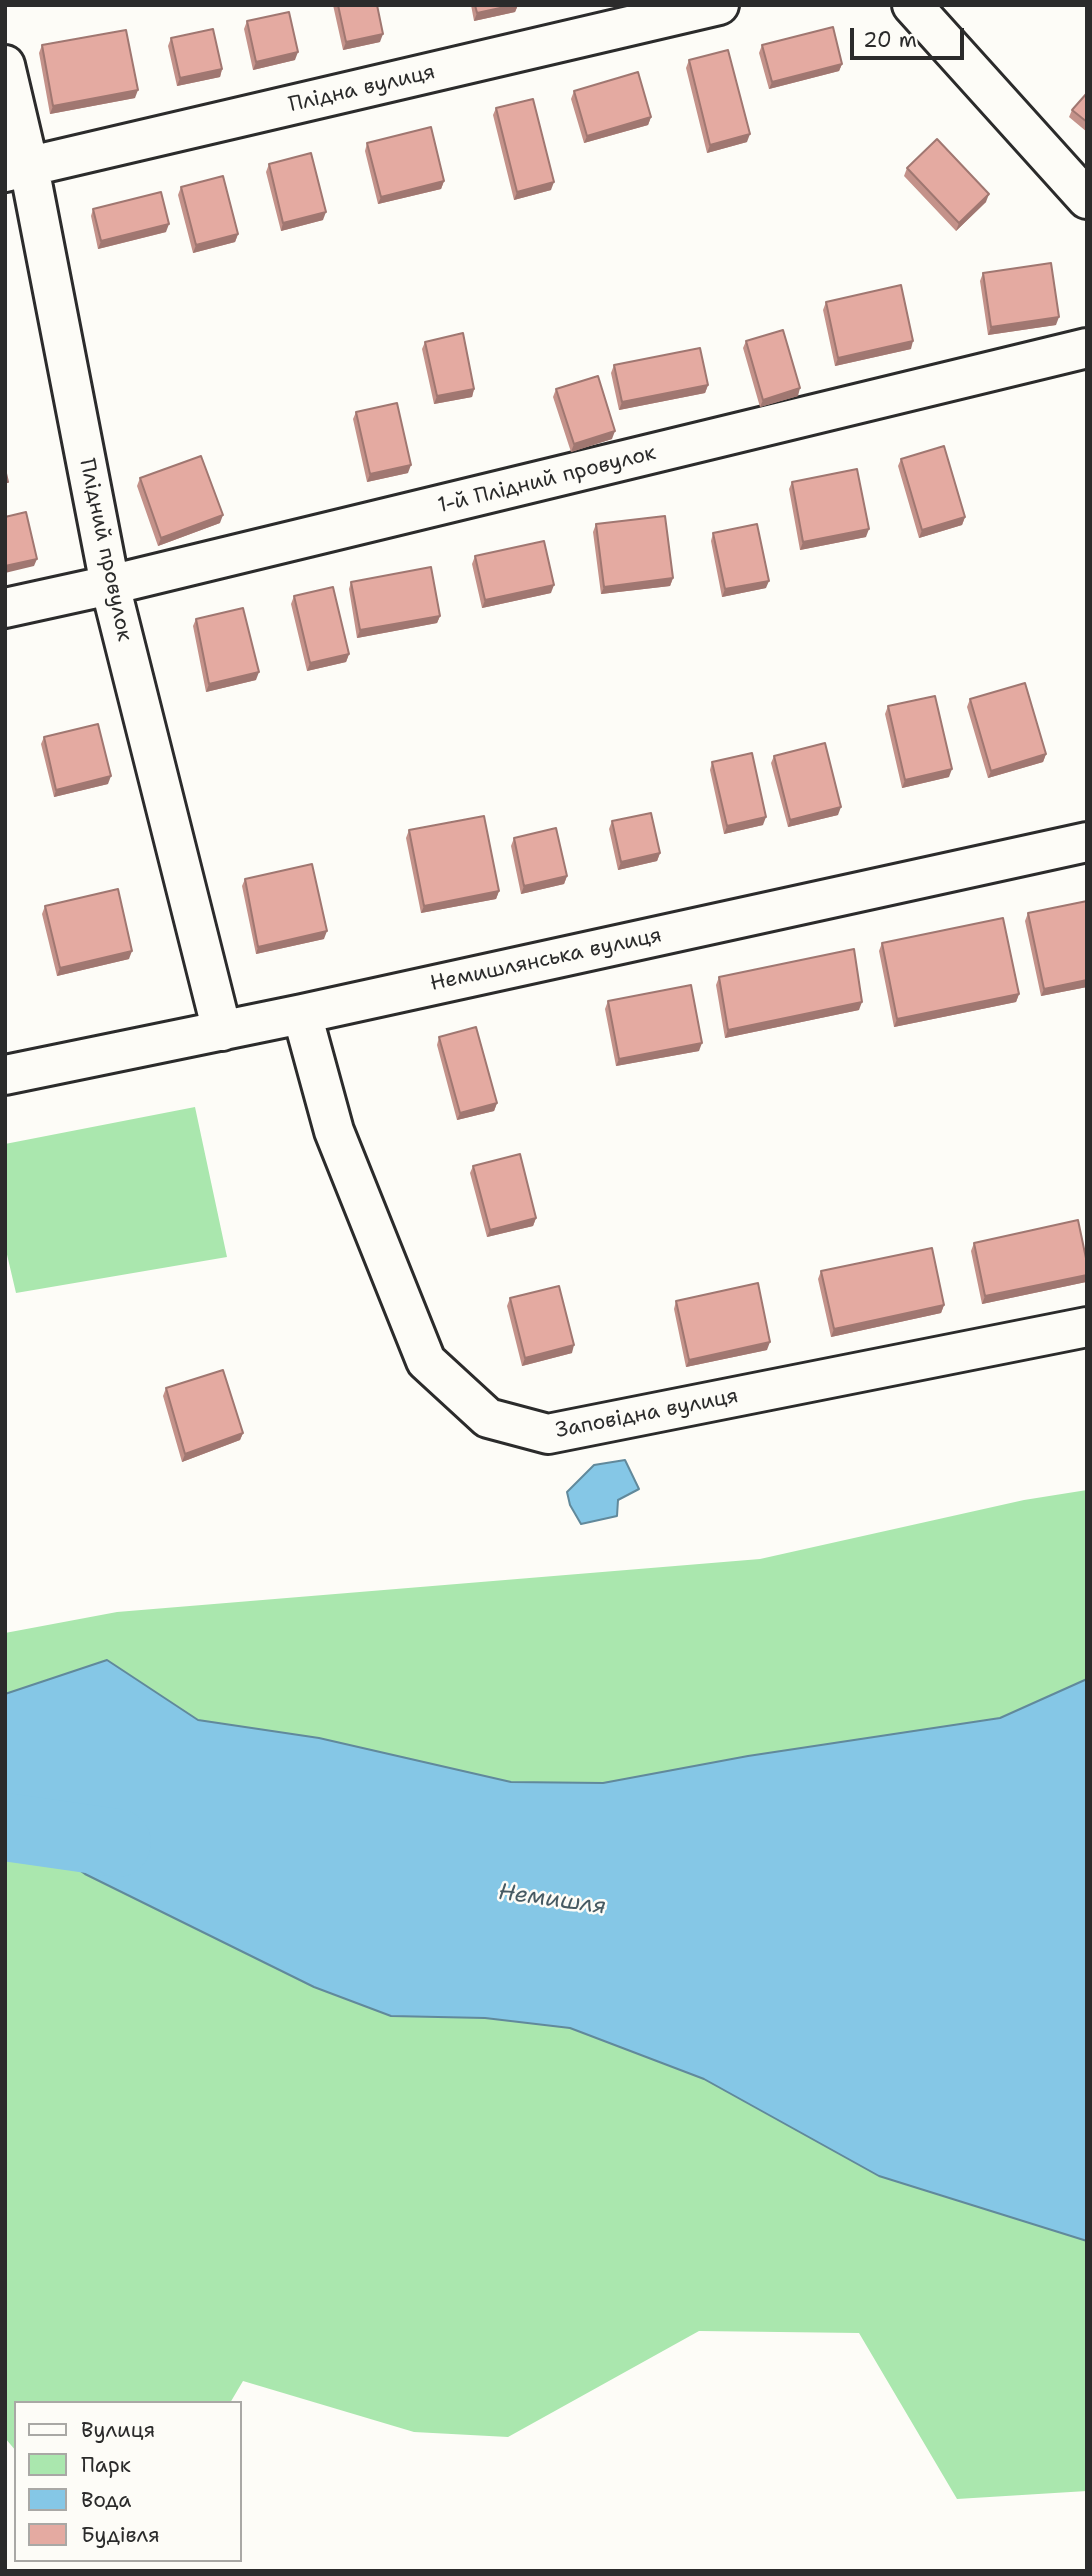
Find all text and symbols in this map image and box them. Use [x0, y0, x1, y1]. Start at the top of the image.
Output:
scale bar [854, 14, 968, 58]
text: 20 m [863, 26, 917, 54]
street label: Плідна вулиця [286, 60, 438, 118]
street label: 1-й Плідний провулок [435, 441, 659, 519]
street label: Плідний провулок [73, 456, 137, 644]
street label: Немишлянська вулиця [428, 923, 664, 997]
street label: Заповідна вулиця [553, 1384, 741, 1444]
water label: Немишля [496, 1879, 608, 1921]
legend [14, 2401, 242, 2562]
text: Вулиця [81, 2416, 155, 2444]
text: Парк [81, 2451, 131, 2479]
text: Вода [81, 2486, 131, 2514]
text: Будівля [81, 2521, 160, 2549]

